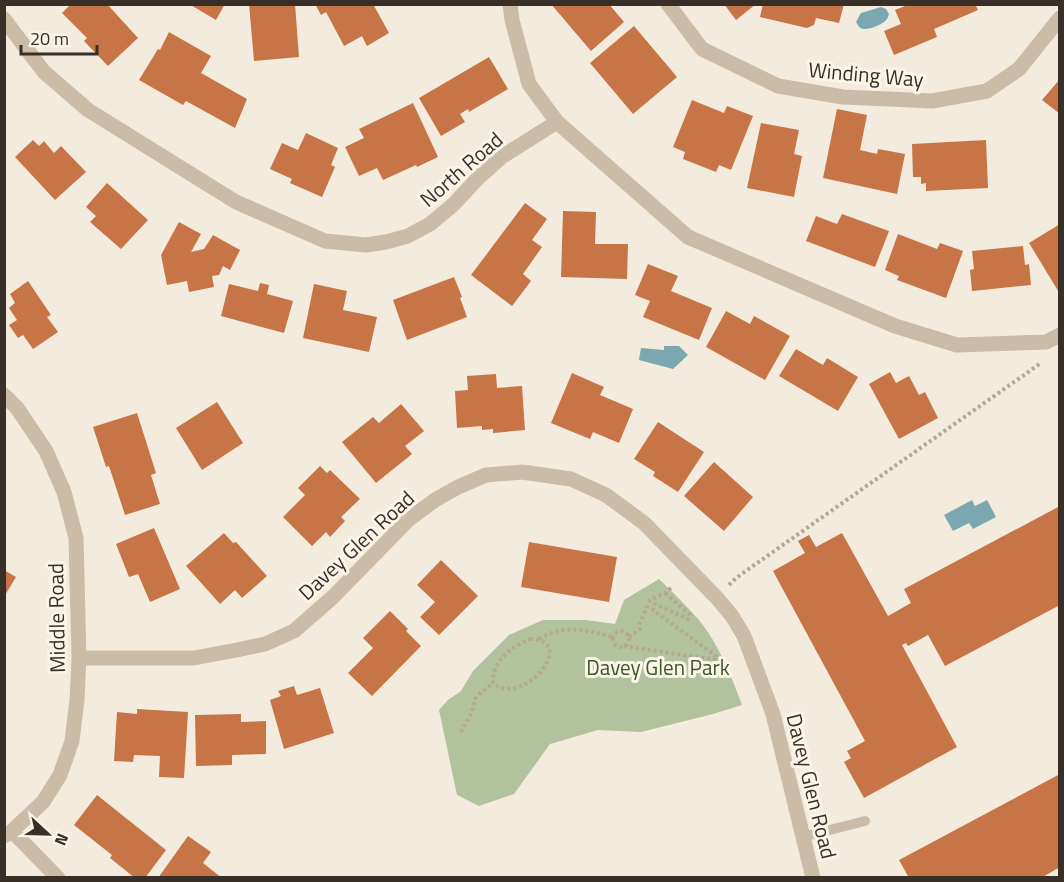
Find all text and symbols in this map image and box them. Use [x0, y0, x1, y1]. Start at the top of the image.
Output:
scale bar [21, 18, 98, 56]
text: 20 m [30, 25, 69, 52]
street label: Winding Way [807, 53, 925, 95]
street label: North Road [412, 124, 510, 214]
street label: Davey Glen Road [291, 483, 421, 607]
street label: Middle Road [39, 563, 73, 673]
park label: Davey Glen Park [586, 651, 730, 683]
street label: Davey Glen Road [778, 710, 846, 862]
north arrow [18, 804, 78, 864]
text: N [49, 830, 75, 849]

